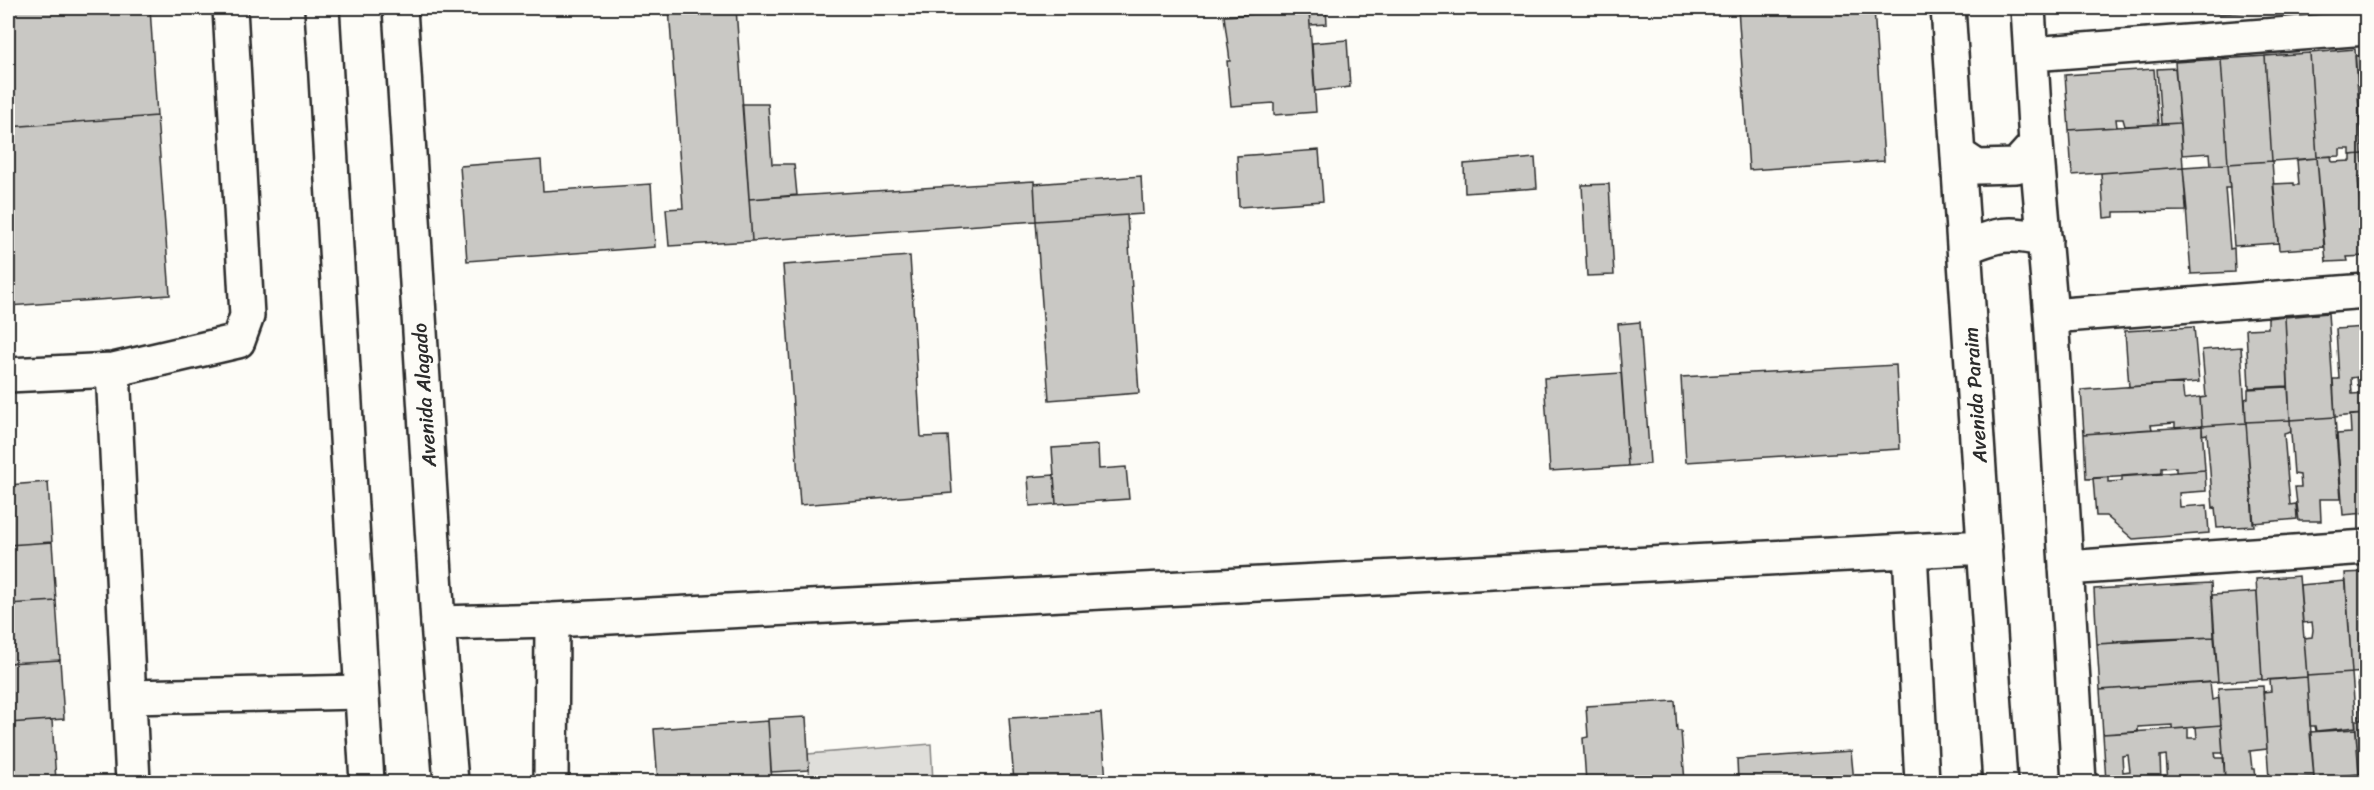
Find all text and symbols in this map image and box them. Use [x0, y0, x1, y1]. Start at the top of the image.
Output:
street label: Avenida Alagado [402, 322, 447, 469]
street label: Avenida Paraim [1953, 326, 1998, 465]

